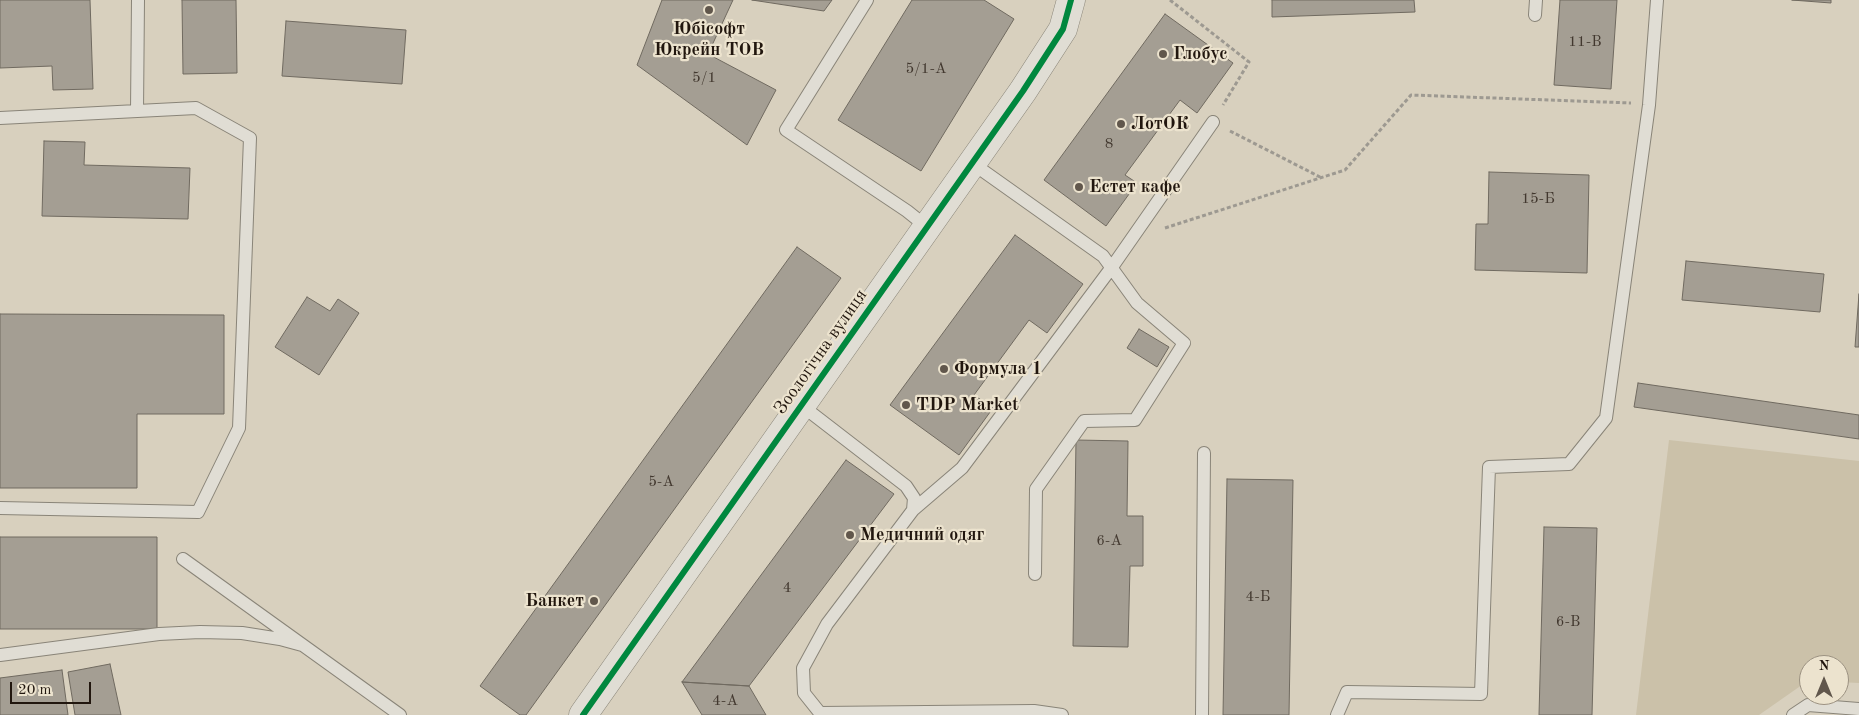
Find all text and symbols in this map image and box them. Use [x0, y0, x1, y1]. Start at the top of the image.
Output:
marker: Юбісофт Юкрейн ТОВ [703, 4, 715, 16]
place label: Юбісофт Юкрейн ТОВ [654, 18, 764, 60]
house number: 11-В [1568, 33, 1602, 51]
place label: Глобус [1173, 43, 1228, 65]
marker: Глобус [1157, 48, 1169, 60]
house number: 5/1-А [905, 60, 947, 78]
house number: 5/1 [692, 69, 716, 87]
place label: ЛотОК [1131, 113, 1189, 135]
marker: ЛотОК [1115, 118, 1127, 130]
house number: 8 [1105, 135, 1113, 153]
place label: Естет кафе [1089, 176, 1181, 198]
marker: Естет кафе [1073, 181, 1085, 193]
house number: 15-Б [1521, 190, 1555, 208]
street label: Зоологічна вулиця [770, 285, 872, 419]
place label: Формула 1 [954, 358, 1042, 380]
marker: Формула 1 [938, 363, 950, 375]
place label: TDP Market [916, 394, 1019, 416]
marker: TDP Market [900, 399, 912, 411]
house number: 5-А [648, 473, 674, 491]
place label: Медичний одяг [860, 524, 985, 546]
marker: Медичний одяг [844, 529, 856, 541]
house number: 6-А [1096, 532, 1122, 550]
house number: 4 [783, 579, 791, 597]
house number: 4-Б [1246, 588, 1270, 606]
place label: Банкет [525, 590, 584, 612]
marker: Банкет [588, 595, 600, 607]
house number: 6-В [1556, 613, 1580, 631]
north arrow [1799, 655, 1849, 705]
text: N [1819, 659, 1829, 673]
scale bar [12, 672, 94, 704]
text: 20 m [18, 683, 52, 698]
house number: 4-А [712, 692, 738, 710]

